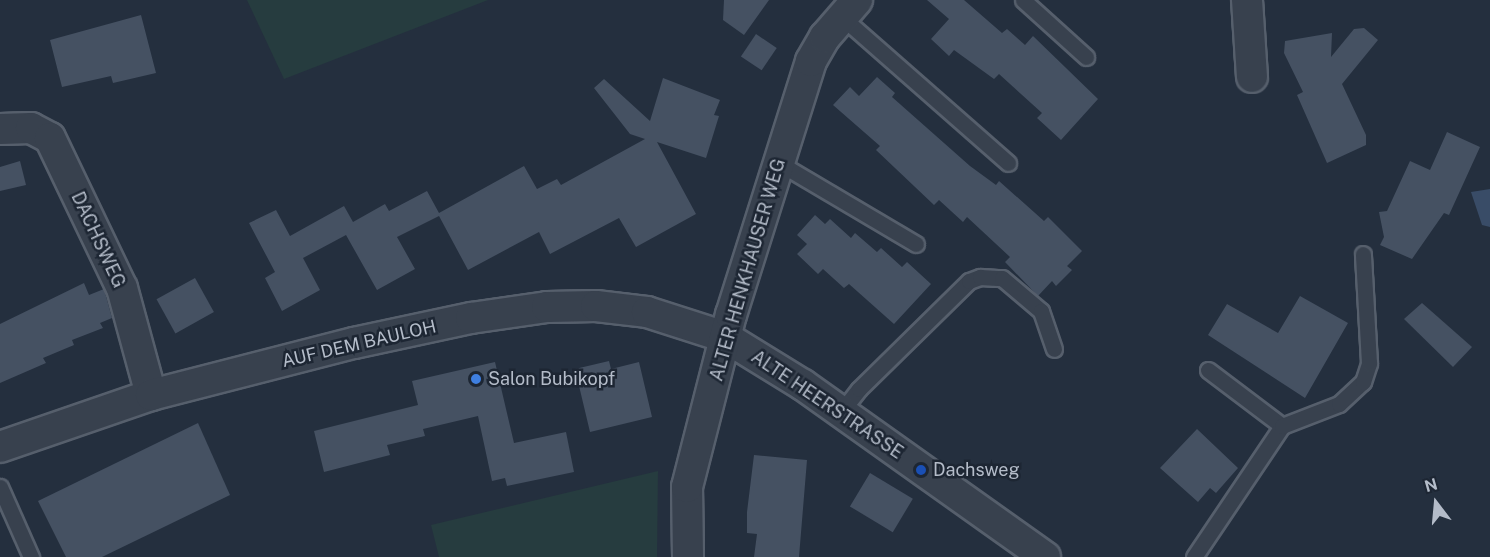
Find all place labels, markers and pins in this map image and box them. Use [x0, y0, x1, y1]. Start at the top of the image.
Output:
place label: Salon Bubikopf [488, 368, 615, 390]
marker: Salon Bubikopf [469, 372, 483, 386]
place label: Dachsweg [933, 459, 1020, 481]
marker: Dachsweg [914, 463, 928, 477]

